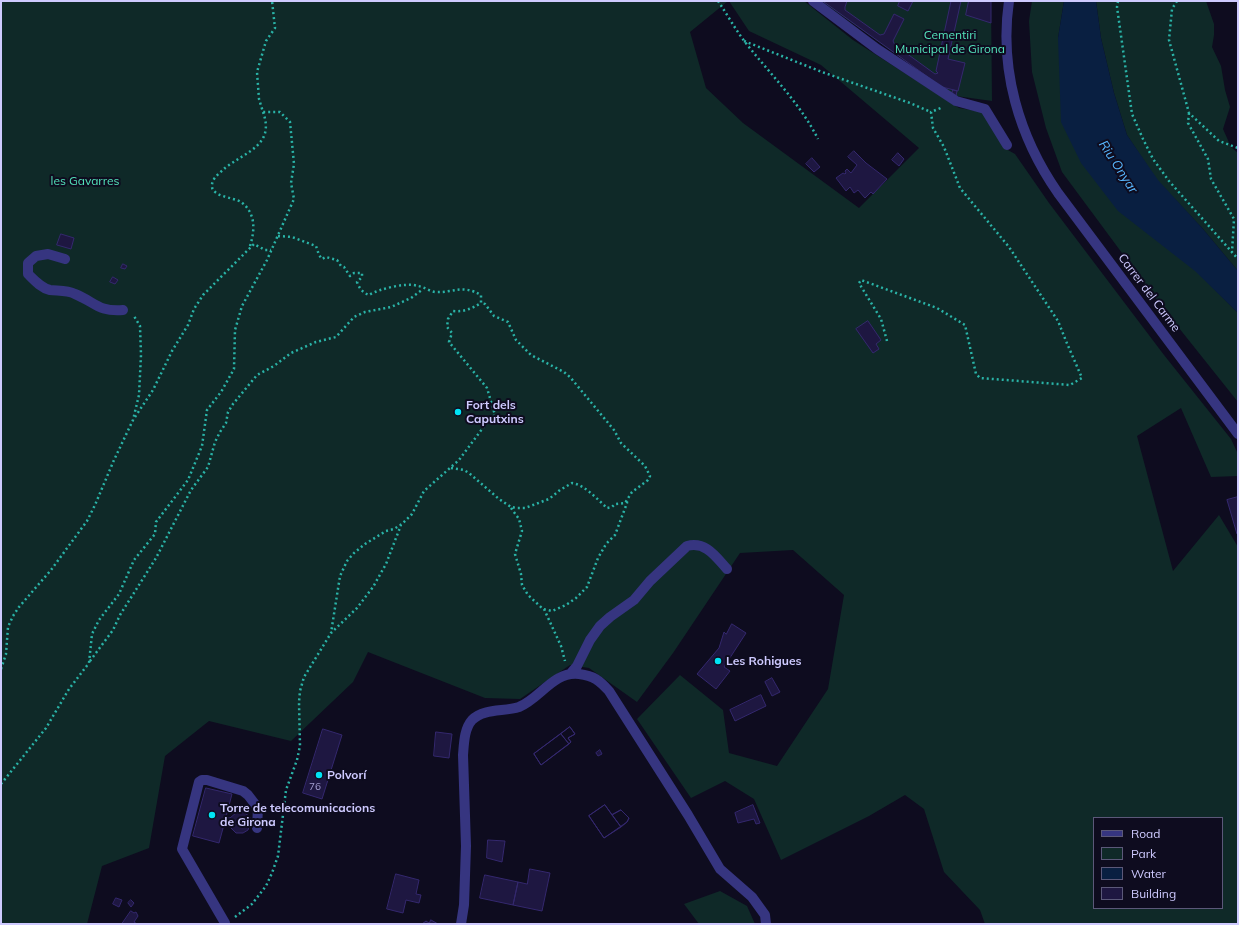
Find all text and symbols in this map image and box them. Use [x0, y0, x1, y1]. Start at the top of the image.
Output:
park label: Cementiri Municipal de Girona [895, 28, 1005, 56]
water label: Riu Onyar [1095, 138, 1141, 196]
park label: les Gavarres [51, 174, 119, 188]
street label: Carrer del Carme [1115, 251, 1183, 335]
place label: Fort dels Caputxins [466, 398, 524, 426]
marker: Fort dels Caputxins [453, 407, 463, 417]
place label: Les Rohigues [726, 654, 801, 668]
marker: Les Rohigues [713, 656, 723, 666]
place label: Polvorí [327, 768, 366, 782]
marker: Polvorí [314, 770, 324, 780]
house number: 76 [309, 781, 321, 793]
place label: Torre de telecomunicacions de Girona [220, 801, 375, 829]
marker: Torre de telecomunicacions de Girona [207, 810, 217, 820]
legend [1093, 817, 1223, 909]
text: Road [1131, 826, 1160, 841]
text: Park [1131, 846, 1156, 861]
text: Water [1131, 866, 1166, 881]
text: Building [1131, 886, 1176, 901]

